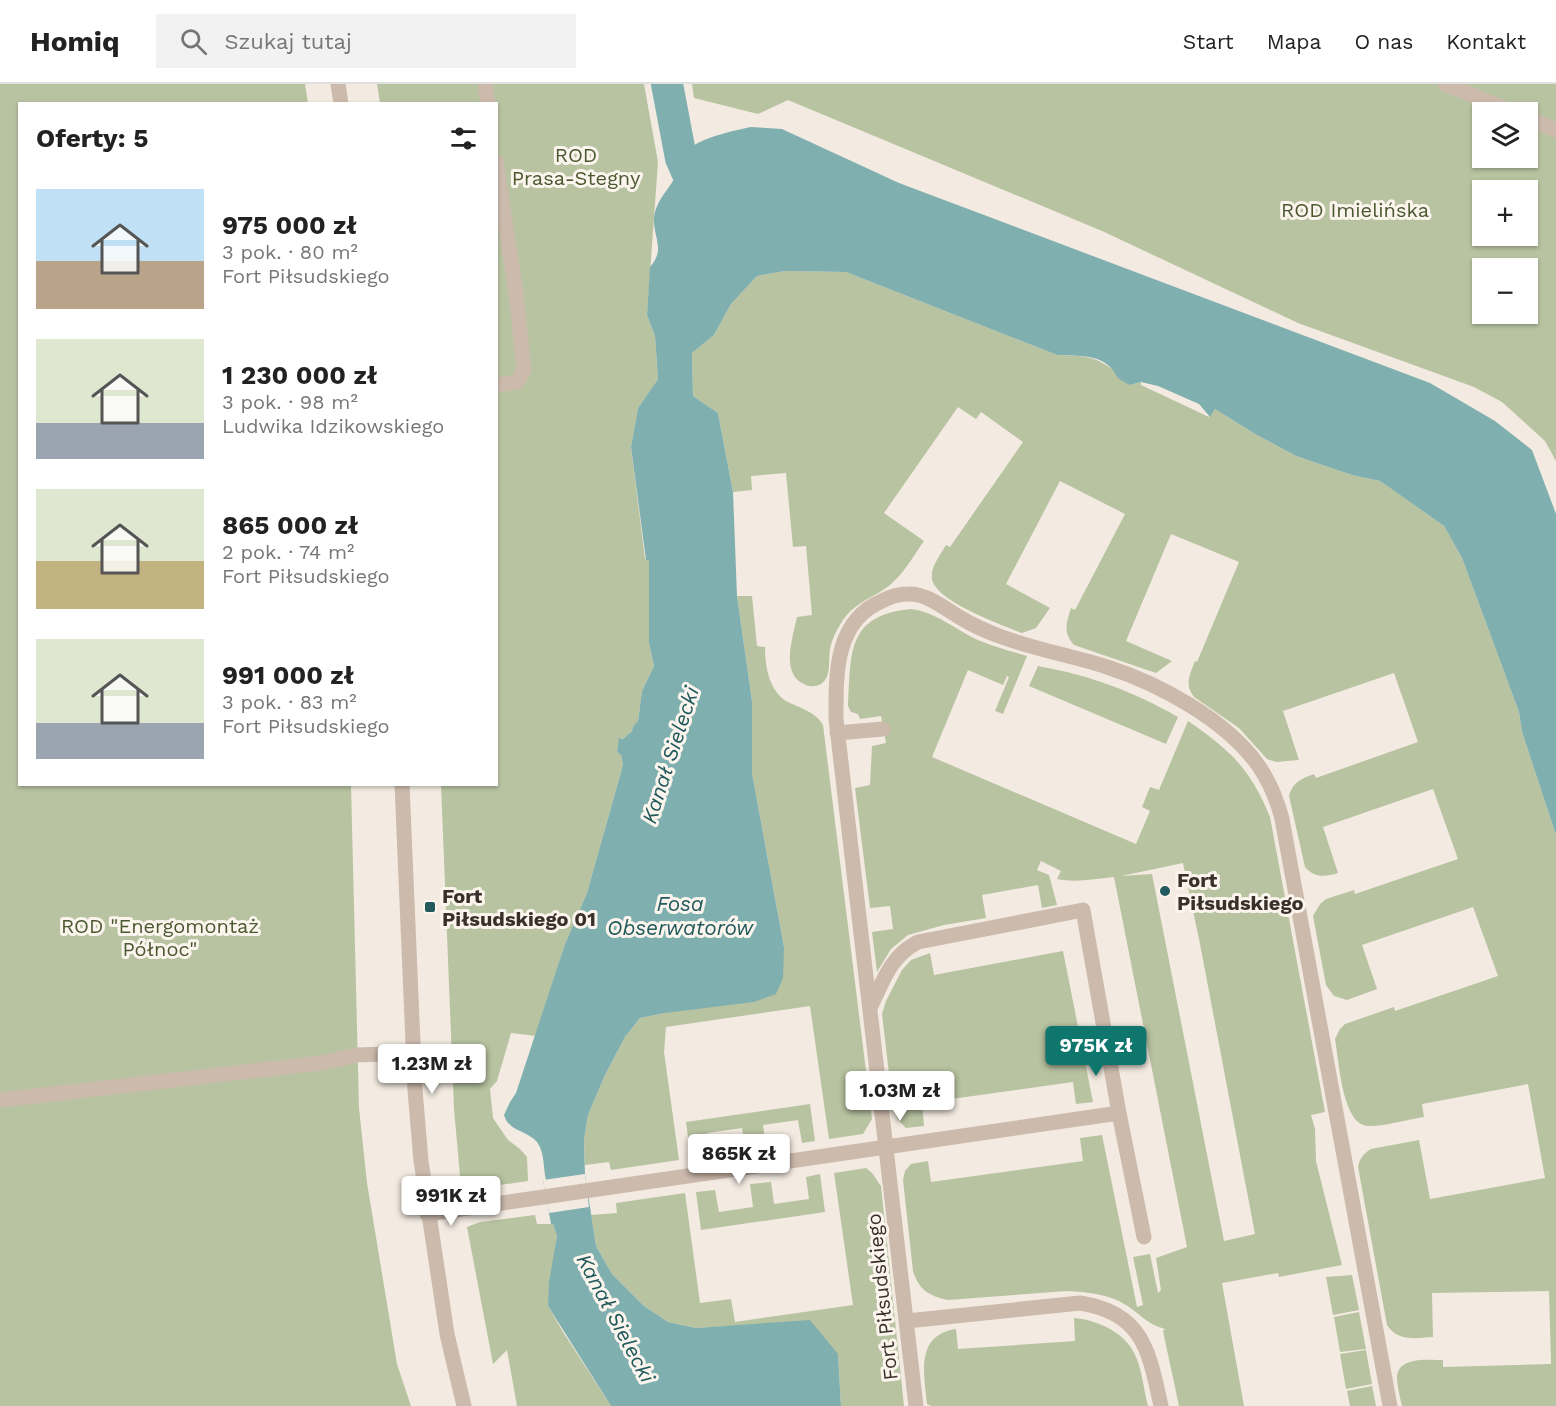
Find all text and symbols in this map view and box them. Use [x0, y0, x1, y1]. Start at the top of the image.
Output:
search box [156, 14, 576, 68]
text: Homiq [30, 25, 120, 58]
icon: search [177, 25, 210, 58]
text: Szukaj tutaj [225, 29, 352, 54]
text: Start [1183, 29, 1234, 54]
text: Mapa [1267, 29, 1321, 54]
text: O nas [1354, 29, 1413, 54]
text: Kontakt [1446, 29, 1526, 54]
map controls [1472, 102, 1538, 324]
button: layers [1472, 102, 1538, 168]
icon: filters [447, 122, 480, 155]
text: Oferty: 5 [36, 123, 149, 153]
park label: ROD Prasa-Stegny [512, 143, 641, 190]
button: + [1472, 180, 1538, 246]
park label: ROD Imielińska [1281, 198, 1429, 222]
text: 975 000 zł [222, 210, 357, 240]
icon: home [84, 213, 156, 285]
text: 3 pok. · 80 m² [222, 240, 358, 264]
button: − [1472, 258, 1538, 324]
text: Fort Piłsudskiego [222, 264, 390, 288]
text: 1 230 000 zł [222, 360, 377, 390]
icon: home [84, 363, 156, 435]
text: 3 pok. · 98 m² [222, 390, 358, 414]
text: Ludwika Idzikowskiego [222, 414, 444, 438]
text: 865 000 zł [222, 510, 358, 540]
icon: home [84, 513, 156, 585]
text: 2 pok. · 74 m² [222, 540, 354, 564]
text: Fort Piłsudskiego [222, 564, 390, 588]
text: 991 000 zł [222, 660, 354, 690]
icon: home [84, 663, 156, 735]
water label: Kanał Sielecki [636, 683, 704, 827]
text: 3 pok. · 83 m² [222, 690, 357, 714]
text: Fort Piłsudskiego [222, 714, 390, 738]
place label: Fort Piłsudskiego [1177, 868, 1304, 915]
place label: Fort Piłsudskiego 01 [442, 884, 596, 931]
marker: Fort Piłsudskiego [1158, 884, 1172, 898]
water label: Fosa Obserwatorów [607, 891, 754, 940]
marker: Fort Piłsudskiego 01 [423, 900, 437, 914]
park label: ROD "Energomontaż Północ" [61, 914, 259, 961]
pin: 975K zł [1041, 1026, 1151, 1077]
text: 975K zł [1059, 1033, 1133, 1057]
pin: 1.23M zł [370, 1044, 494, 1095]
text: 1.23M zł [392, 1051, 472, 1075]
pin: 1.03M zł [838, 1071, 962, 1122]
text: 1.03M zł [859, 1078, 941, 1102]
pin: 865K zł [684, 1134, 794, 1185]
text: 865K zł [702, 1141, 776, 1165]
pin: 991K zł [396, 1176, 506, 1227]
text: 991K zł [415, 1183, 487, 1207]
street label: Fort Piłsudskiego [861, 1212, 903, 1382]
water label: Kanał Sielecki [572, 1249, 661, 1387]

